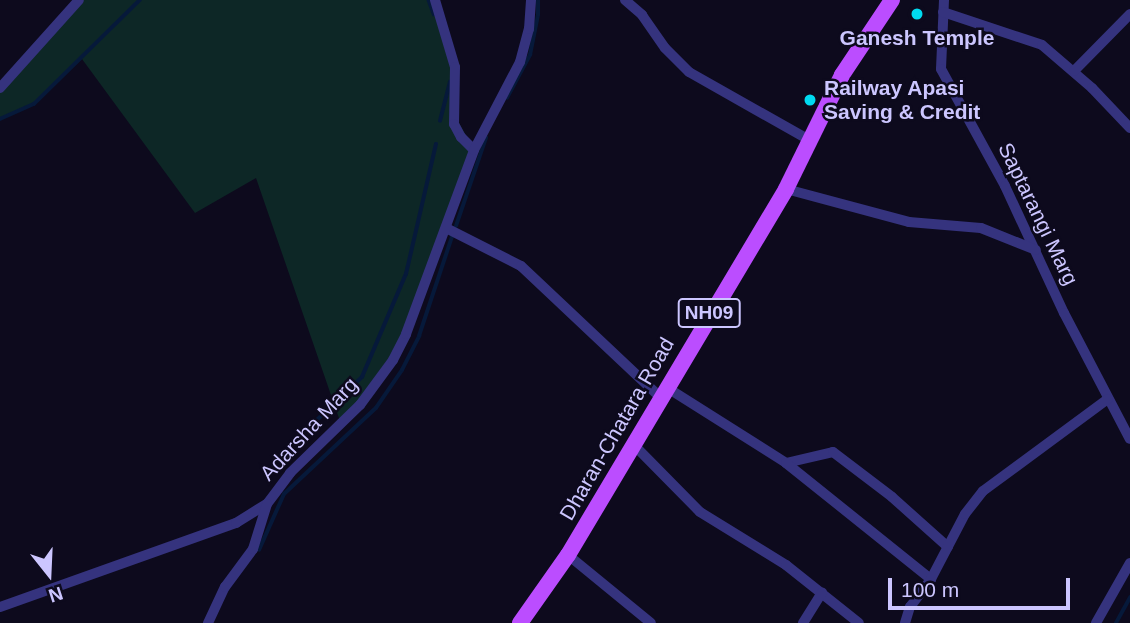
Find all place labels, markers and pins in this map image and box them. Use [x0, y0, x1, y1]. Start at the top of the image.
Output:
marker: Ganesh Temple [909, 6, 925, 22]
place label: Ganesh Temple [840, 25, 994, 51]
place label: Railway Apasi Saving & Credit [824, 75, 980, 125]
marker: Railway Apasi Saving & Credit [802, 92, 818, 108]

